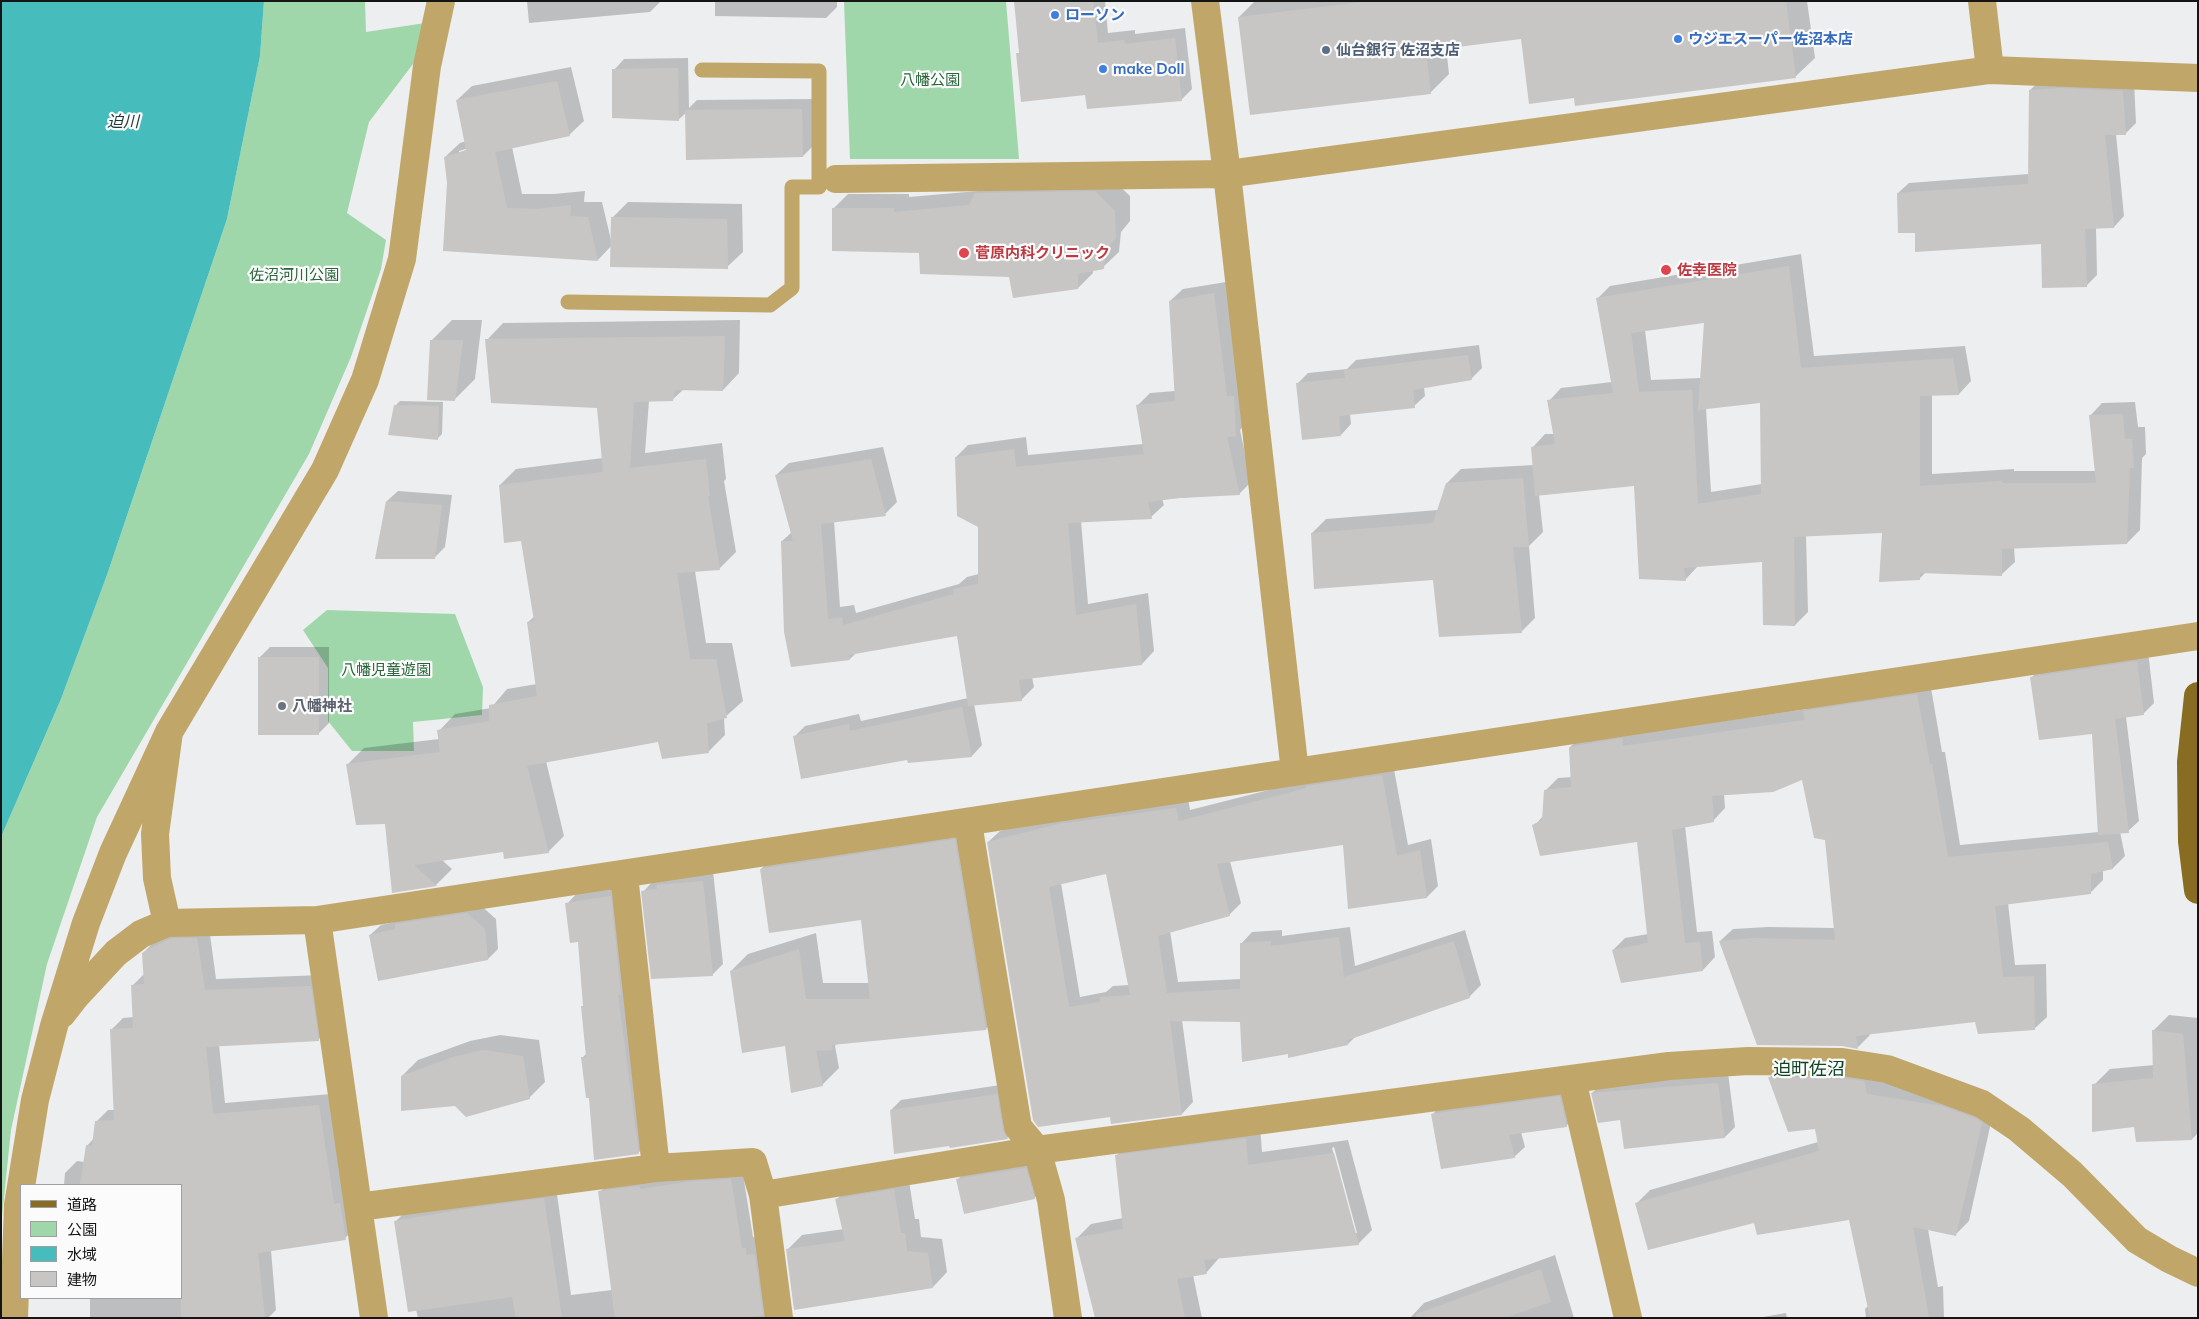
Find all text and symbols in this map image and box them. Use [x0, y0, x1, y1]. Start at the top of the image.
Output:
place label: ローソン [1065, 6, 1125, 24]
marker: ローソン [1049, 9, 1061, 21]
place label: ウジエスーパー佐沼本店 [1688, 30, 1853, 48]
marker: ウジエスーパー佐沼本店 [1672, 33, 1684, 45]
place label: 仙台銀行 佐沼支店 [1336, 41, 1460, 59]
marker: 仙台銀行 佐沼支店 [1320, 44, 1332, 56]
place label: make Doll [1113, 60, 1184, 78]
marker: make Doll [1097, 63, 1109, 75]
park label: 八幡公園 [900, 71, 960, 89]
water label: 迫川 [107, 112, 139, 132]
place label: 菅原内科クリニック [975, 244, 1110, 262]
marker: 菅原内科クリニック [957, 246, 971, 260]
place label: 佐幸医院 [1677, 261, 1737, 279]
marker: 佐幸医院 [1659, 263, 1673, 277]
park label: 佐沼河川公園 [249, 266, 339, 284]
park label: 八幡児童遊園 [341, 661, 431, 679]
place label: 八幡神社 [292, 697, 352, 715]
marker: 八幡神社 [276, 700, 288, 712]
district label: 迫町佐沼 [1773, 1059, 1845, 1081]
legend [20, 1184, 182, 1299]
text: 道路 [67, 1195, 97, 1214]
text: 公園 [67, 1220, 97, 1239]
text: 水域 [67, 1245, 97, 1264]
text: 建物 [67, 1270, 97, 1289]

